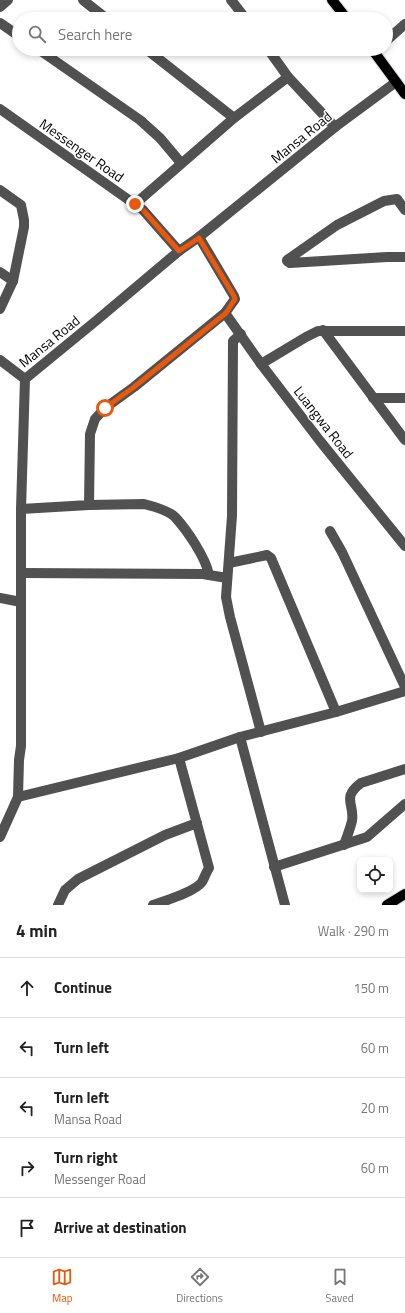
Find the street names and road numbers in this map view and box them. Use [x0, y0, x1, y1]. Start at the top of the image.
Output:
street label: Mansa Road [266, 106, 336, 168]
street label: Messenger Road [35, 113, 129, 187]
street label: Mansa Road [14, 310, 84, 372]
street label: Luangwa Road [289, 381, 359, 463]

